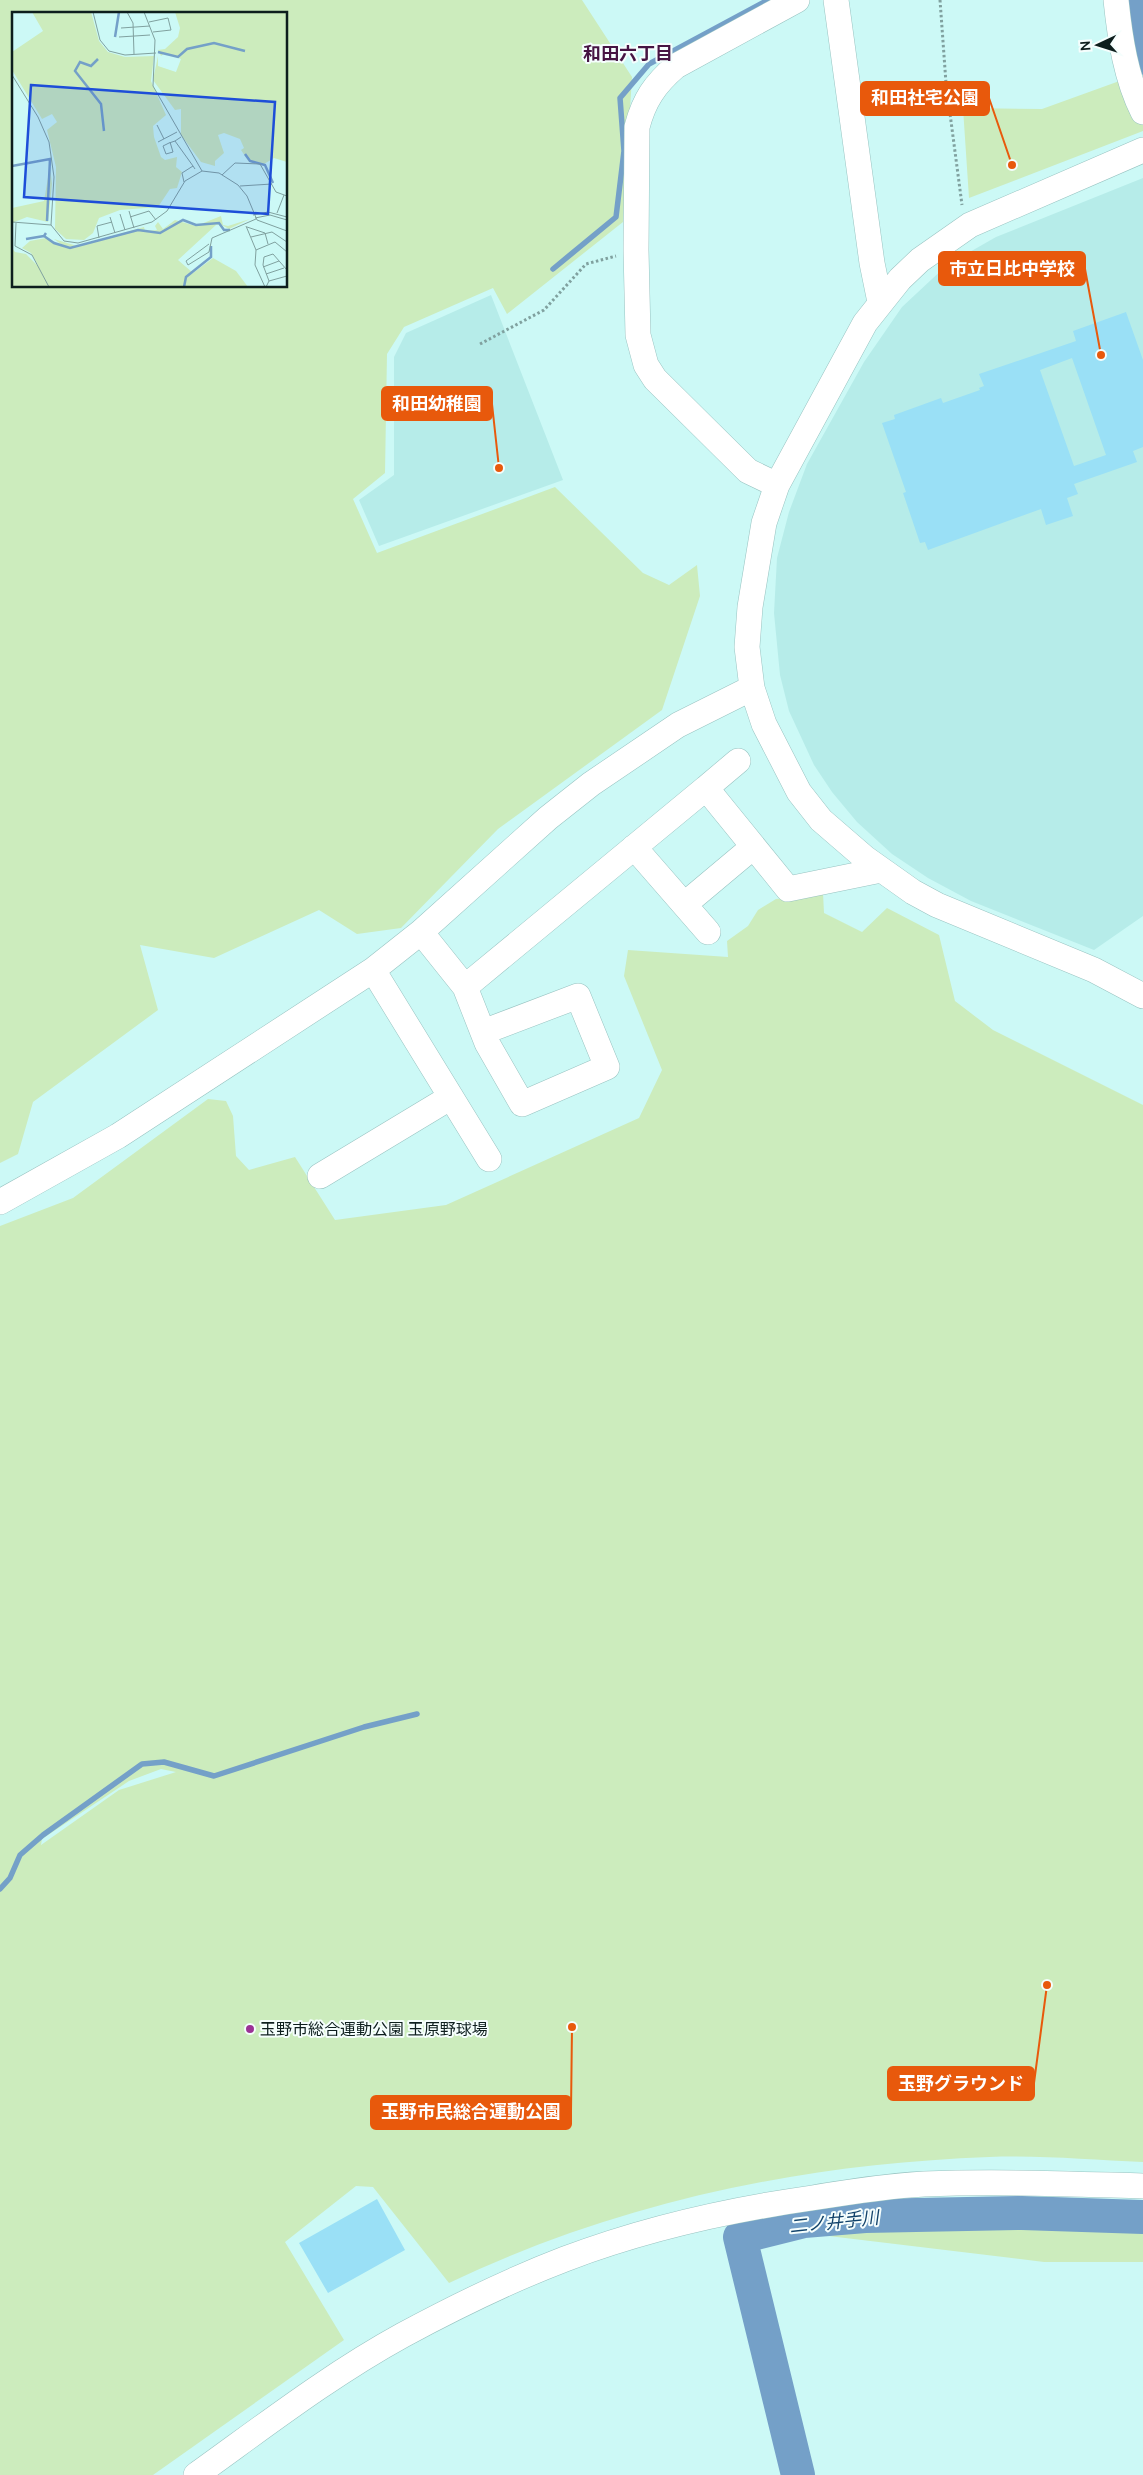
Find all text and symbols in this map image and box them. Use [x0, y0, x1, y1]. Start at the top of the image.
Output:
inset map [12, 12, 288, 288]
north arrow [1073, 20, 1123, 70]
text: N [1077, 40, 1093, 52]
district label: 和田六丁目 [583, 43, 673, 63]
callout: 和田社宅公園 [861, 82, 989, 115]
text: 和田社宅公園 [871, 87, 979, 107]
callout: 市立日比中学校 [939, 252, 1085, 285]
text: 市立日比中学校 [949, 258, 1075, 278]
callout: 和田幼稚園 [382, 387, 492, 420]
text: 和田幼稚園 [392, 393, 482, 413]
place label: 玉野市総合運動公園 玉原野球場 [260, 2020, 488, 2038]
marker: 玉野市総合運動公園 玉原野球場 [244, 2023, 256, 2035]
callout: 玉野グラウンド [888, 2067, 1034, 2100]
text: 玉野グラウンド [898, 2073, 1024, 2093]
callout: 玉野市民総合運動公園 [371, 2096, 571, 2129]
text: 玉野市民総合運動公園 [381, 2101, 561, 2121]
water label: 二ノ井手川 [788, 2206, 882, 2236]

